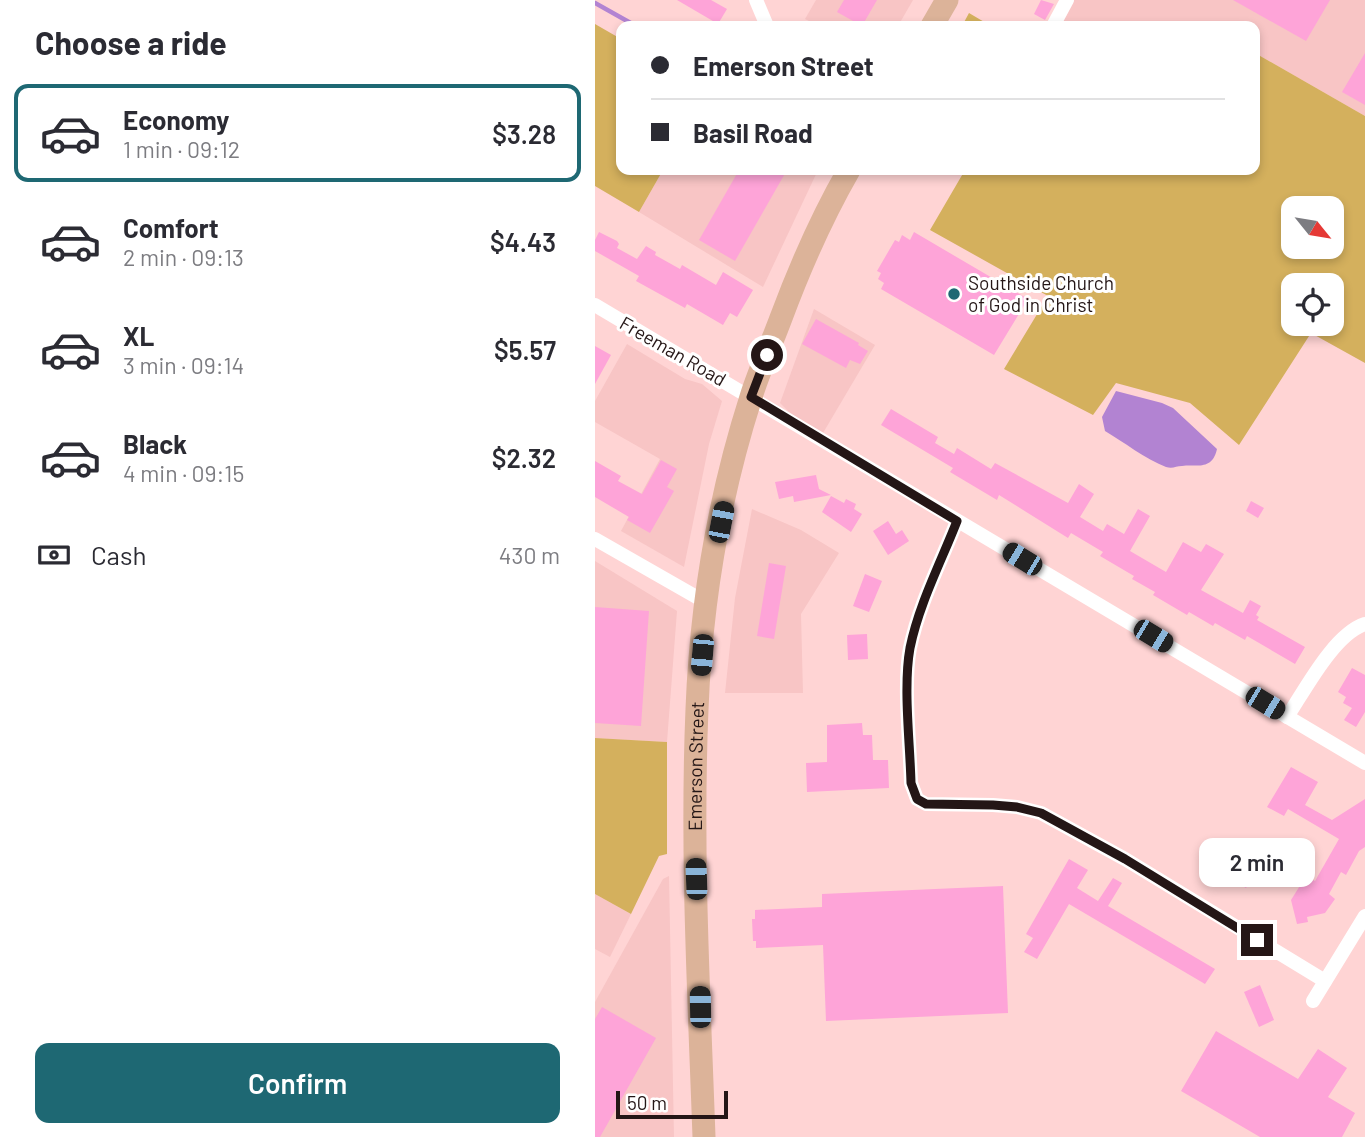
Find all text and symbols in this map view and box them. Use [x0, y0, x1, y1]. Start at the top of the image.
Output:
text: Choose a ride [35, 23, 227, 61]
text: Emerson Street [693, 50, 874, 81]
icon: car [39, 102, 102, 165]
text: Economy [123, 104, 229, 135]
text: Basil Road [693, 117, 813, 148]
text: $3.28 [492, 118, 556, 149]
text: 1 min · 09:12 [123, 135, 240, 163]
north arrow [1281, 196, 1344, 259]
map controls [1281, 196, 1344, 336]
icon: car [39, 210, 102, 273]
text: Comfort [123, 212, 219, 243]
text: $4.43 [490, 226, 556, 257]
text: 2 min · 09:13 [123, 243, 244, 271]
place label: Southside Church of God in Christ [968, 271, 1114, 316]
button: locate [1281, 273, 1344, 336]
marker: Southside Church of God in Christ [946, 286, 962, 302]
street label: Freeman Road [616, 311, 731, 390]
icon: car [39, 318, 102, 381]
text: XL [123, 320, 154, 351]
text: $5.57 [494, 334, 556, 365]
route start [751, 339, 783, 371]
text: 3 min · 09:14 [123, 351, 244, 379]
icon: car [39, 426, 102, 489]
text: Black [123, 428, 187, 459]
text: $2.32 [492, 442, 556, 473]
text: 4 min · 09:15 [123, 459, 244, 487]
car [707, 499, 736, 545]
icon: cash [35, 536, 73, 574]
text: Cash [91, 539, 146, 570]
car [999, 539, 1046, 579]
text: 430 m [499, 541, 560, 569]
car [1130, 616, 1177, 656]
car [690, 633, 715, 677]
car [1242, 683, 1289, 723]
street label: Emerson Street [683, 701, 708, 831]
callout: 2 min [1199, 838, 1315, 888]
text: 2 min [1230, 848, 1284, 876]
car [685, 858, 708, 900]
route end [1241, 924, 1273, 956]
car [690, 986, 711, 1028]
button: Confirm [35, 1043, 560, 1123]
scale bar [616, 1088, 728, 1120]
text: 50 m [627, 1091, 667, 1114]

